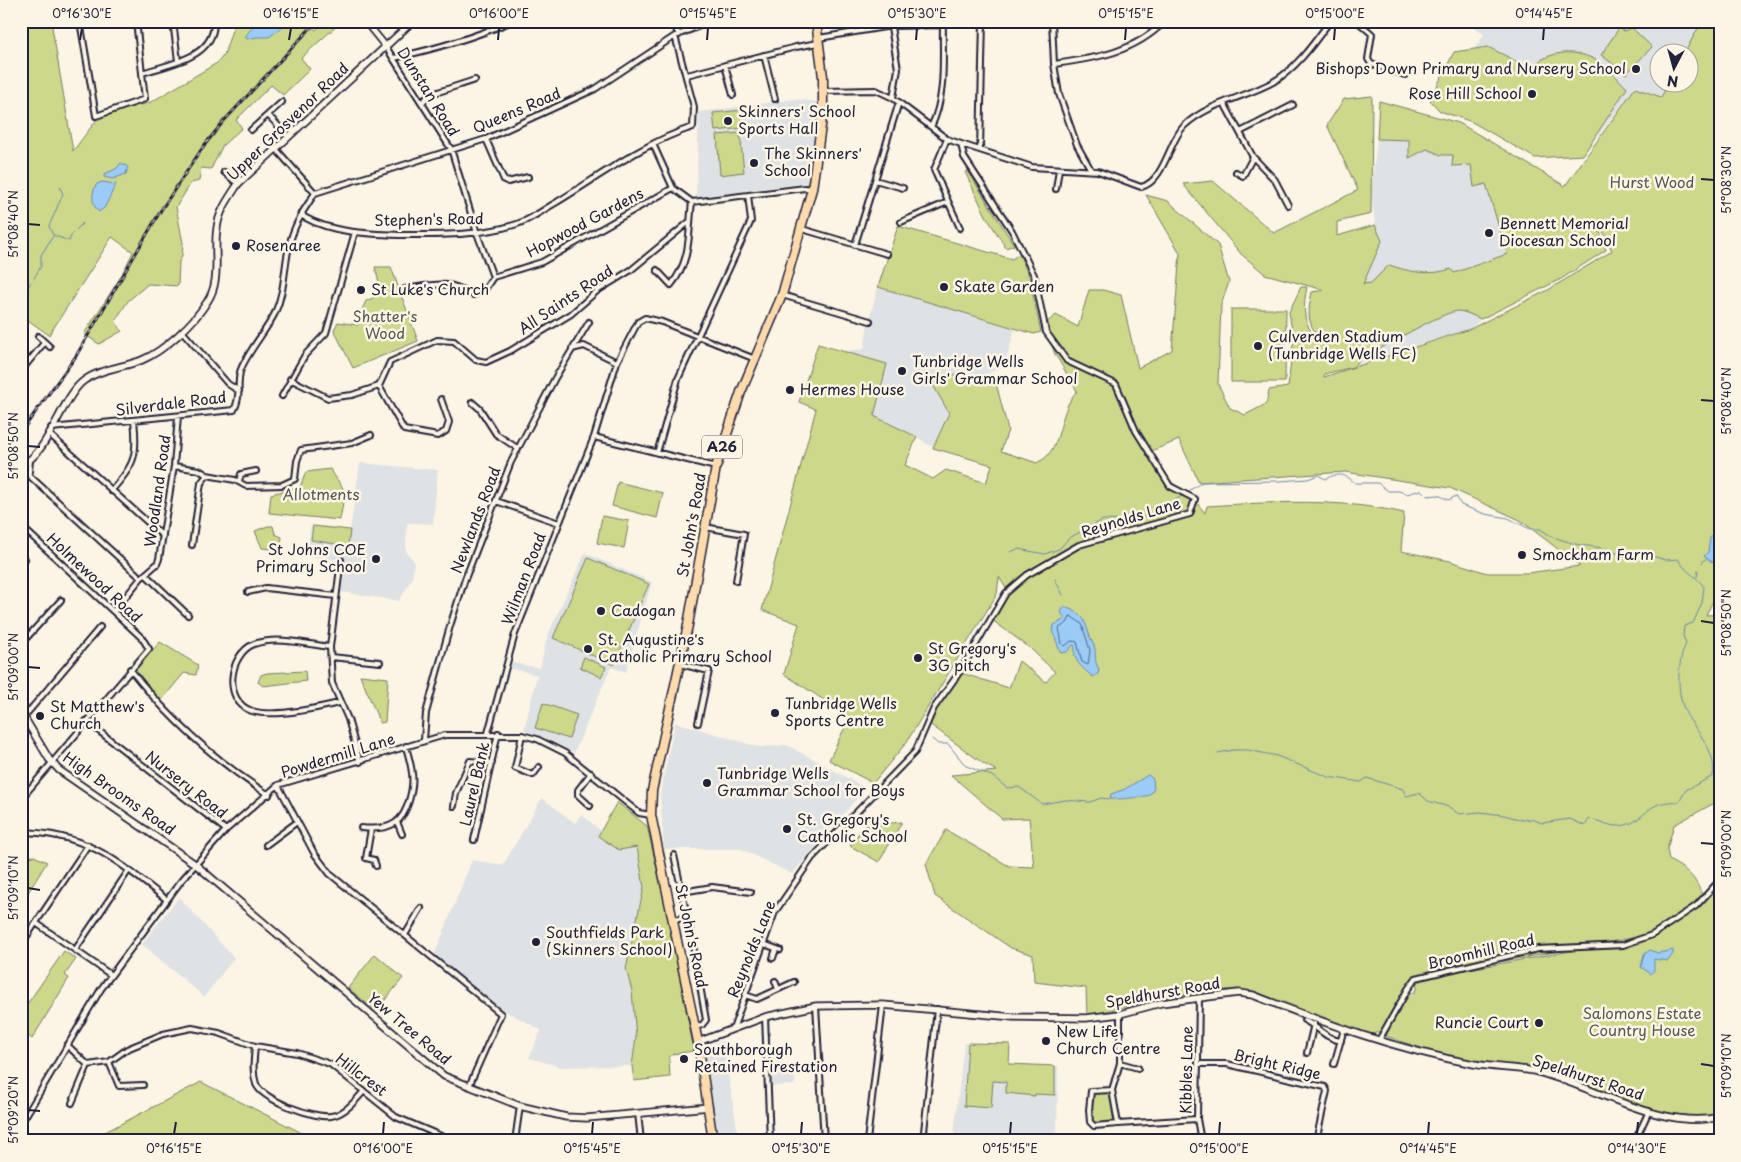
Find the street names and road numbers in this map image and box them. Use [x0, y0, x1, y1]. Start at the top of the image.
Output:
street label: Dunstan Road [393, 42, 466, 140]
street label: Upper Grosvenor Road [221, 56, 353, 185]
street label: Queens Road [469, 81, 564, 139]
street label: Hopwood Gardens [521, 181, 647, 262]
street label: Stephen's Road [374, 206, 484, 231]
street label: All Saints Road [513, 258, 617, 339]
street label: Silverdale Road [114, 384, 227, 421]
street label: Woodland Road [137, 433, 176, 548]
road number: A26 [702, 436, 742, 458]
street label: Newlands Road [444, 463, 506, 576]
street label: St John's Road [670, 471, 711, 579]
street label: Reynolds Lane [1078, 490, 1183, 543]
street label: Holmewood Road [42, 527, 148, 627]
street label: Wilman Road [494, 529, 551, 628]
street label: Powdermill Lane [278, 726, 398, 783]
street label: Laurel Bank [453, 739, 494, 828]
street label: Nursery Road [141, 744, 233, 823]
street label: High Brooms Road [59, 745, 181, 840]
street label: St John's Road [670, 882, 715, 990]
street label: Reynolds Lane [721, 896, 781, 1001]
street label: Broomhill Road [1425, 927, 1537, 974]
street label: Speldhurst Road [1104, 970, 1222, 1013]
street label: Yew Tree Road [363, 986, 457, 1070]
street label: Kibbles Lane [1173, 1026, 1198, 1114]
street label: Bright Ridge [1231, 1042, 1323, 1085]
street label: Hillcrest [331, 1047, 393, 1101]
street label: Speldhurst Road [1530, 1048, 1647, 1105]

